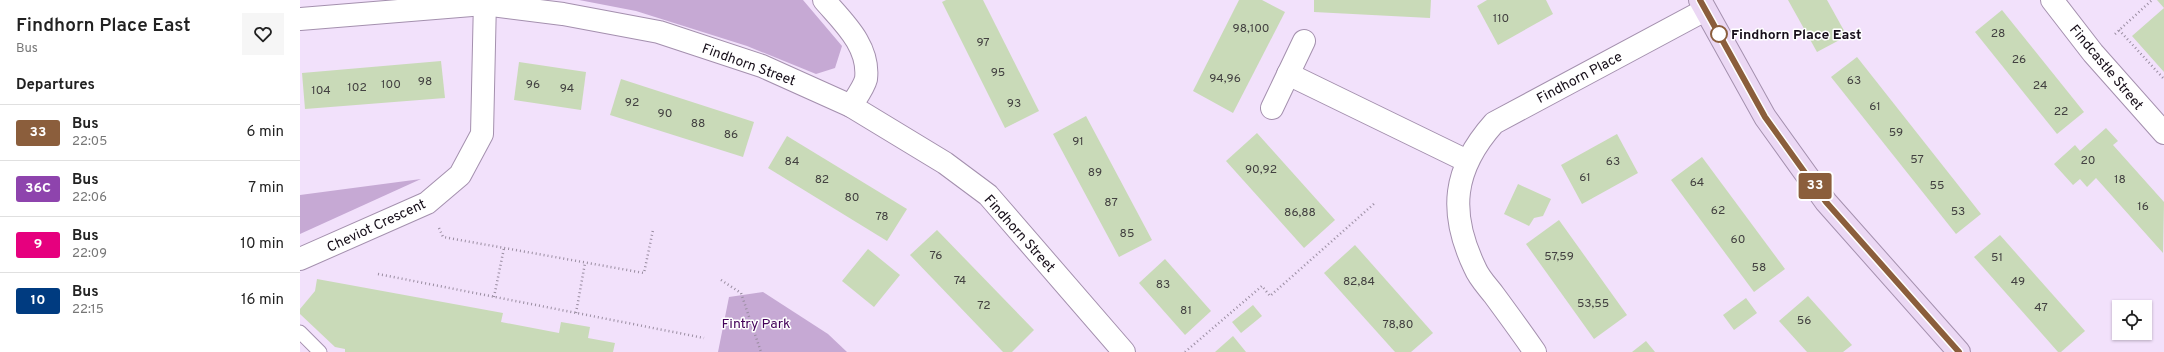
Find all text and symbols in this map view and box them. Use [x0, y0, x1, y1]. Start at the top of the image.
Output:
house number: 110 [1493, 11, 1509, 27]
button: heart [242, 13, 284, 55]
text: Findhorn Place East [16, 14, 191, 38]
house number: 98,100 [1233, 21, 1269, 37]
street label: Findcastle Street [2065, 22, 2146, 114]
marker: Findhorn Place East [1710, 25, 1728, 43]
house number: 28 [1991, 26, 2005, 42]
place label: Findhorn Place East [1731, 27, 1861, 44]
house number: 97 [976, 35, 990, 51]
text: Bus [16, 41, 38, 57]
street label: Findhorn Street [699, 41, 798, 90]
street label: Findhorn Place [1534, 49, 1625, 108]
house number: 26 [2012, 52, 2026, 68]
house number: 95 [991, 65, 1005, 81]
house number: 94,96 [1209, 71, 1241, 87]
house number: 63 [1847, 73, 1861, 89]
house number: 98 [418, 74, 432, 90]
text: Departures [16, 76, 95, 95]
house number: 100 [381, 77, 401, 93]
house number: 96 [526, 77, 540, 93]
house number: 24 [2033, 78, 2047, 94]
house number: 102 [347, 80, 367, 96]
house number: 94 [560, 81, 574, 97]
house number: 104 [311, 83, 331, 99]
house number: 92 [625, 95, 639, 111]
house number: 93 [1007, 96, 1021, 112]
house number: 61 [1869, 99, 1881, 115]
house number: 22 [2054, 104, 2068, 120]
house number: 90 [658, 106, 672, 122]
text: Bus [72, 115, 99, 134]
house number: 88 [691, 116, 705, 132]
text: 6 min [247, 123, 284, 142]
text: 33 [30, 124, 46, 141]
house number: 59 [1889, 125, 1903, 141]
house number: 86 [724, 127, 738, 143]
text: 22:05 [72, 134, 107, 150]
house number: 91 [1072, 134, 1084, 150]
house number: 57 [1910, 152, 1924, 168]
house number: 20 [2080, 153, 2096, 169]
house number: 84 [785, 154, 799, 170]
house number: 63 [1606, 154, 1620, 170]
house number: 90,92 [1245, 162, 1277, 178]
house number: 89 [1088, 165, 1102, 181]
house number: 61 [1579, 170, 1591, 186]
text: Bus [72, 171, 99, 190]
house number: 82 [815, 172, 829, 188]
house number: 18 [2114, 172, 2126, 188]
line badge: 33 [1797, 173, 1833, 199]
house number: 64 [1690, 175, 1704, 191]
text: 33 [1807, 177, 1823, 194]
house number: 55 [1930, 178, 1944, 194]
text: 7 min [248, 179, 284, 198]
text: 36C [25, 180, 51, 197]
text: 22:06 [72, 190, 107, 206]
house number: 80 [845, 190, 859, 206]
street label: Findhorn Street [980, 192, 1058, 276]
house number: 87 [1104, 195, 1118, 211]
street label: Cheviot Crescent [325, 196, 429, 257]
house number: 16 [2137, 199, 2149, 215]
house number: 62 [1711, 203, 1725, 219]
house number: 53 [1951, 204, 1965, 220]
house number: 86,88 [1284, 205, 1316, 221]
house number: 78 [875, 209, 889, 225]
house number: 85 [1120, 226, 1134, 242]
text: Bus [72, 227, 99, 246]
house number: 60 [1731, 232, 1745, 248]
text: 10 min [240, 235, 284, 254]
text: 9 [34, 236, 42, 253]
text: 22:09 [72, 246, 107, 262]
house number: 76 [930, 248, 942, 264]
house number: 57,59 [1544, 249, 1574, 265]
house number: 51 [1991, 250, 2003, 266]
house number: 58 [1752, 260, 1766, 276]
house number: 74 [954, 273, 966, 289]
house number: 82,84 [1343, 274, 1375, 290]
house number: 49 [2011, 274, 2025, 290]
house number: 83 [1156, 277, 1170, 293]
text: Bus [72, 283, 99, 302]
text: 16 min [241, 291, 284, 310]
text: 10 [31, 292, 45, 309]
house number: 53,55 [1577, 296, 1609, 312]
house number: 72 [977, 298, 991, 314]
house number: 47 [2034, 300, 2048, 316]
map controls [2112, 300, 2152, 340]
button: locate [2112, 300, 2152, 340]
text: 22:15 [72, 302, 104, 318]
house number: 81 [1180, 303, 1192, 319]
house number: 56 [1797, 313, 1811, 329]
park label: Fintry Park [722, 316, 791, 333]
house number: 78,80 [1383, 317, 1413, 333]

